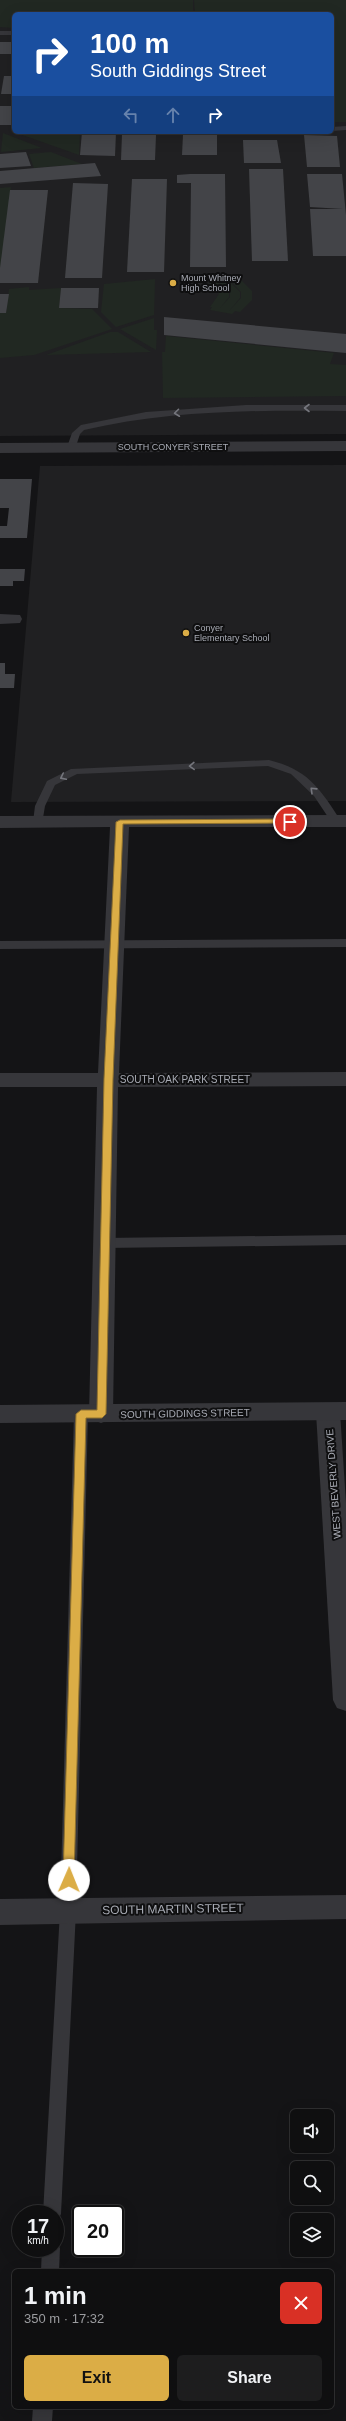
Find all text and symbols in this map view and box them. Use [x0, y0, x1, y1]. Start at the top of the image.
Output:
icon: right [24, 28, 76, 80]
text: 100 m [90, 28, 169, 59]
text: South Giddings Street [90, 61, 266, 81]
icon: left [120, 104, 142, 126]
icon: ahead [162, 104, 184, 126]
icon: right [204, 104, 226, 126]
place label: Mount Whitney High School [181, 273, 242, 293]
marker: Mount Whitney High School [168, 278, 178, 288]
one-way arrow [304, 404, 310, 412]
one-way arrow [174, 408, 180, 417]
street label: SOUTH CONYER STREET [118, 442, 229, 452]
place label: Conyer Elementary School [194, 623, 270, 643]
marker: Conyer Elementary School [181, 628, 191, 638]
one-way arrow [189, 762, 195, 771]
one-way arrow [60, 772, 68, 780]
one-way arrow [310, 787, 318, 795]
pin [273, 805, 307, 839]
icon: arrive [279, 811, 301, 833]
street label: SOUTH OAK PARK STREET [120, 1074, 250, 1085]
street label: SOUTH GIDDINGS STREET [120, 1407, 250, 1420]
street label: WEST BEVERLY DRIVE [324, 1428, 343, 1539]
position arrow [48, 1859, 90, 1901]
street label: SOUTH MARTIN STREET [102, 1901, 245, 1917]
map controls [290, 2109, 334, 2257]
button: sound [290, 2109, 334, 2153]
button: search [290, 2161, 334, 2205]
speed limit sign: 20 [72, 2205, 124, 2257]
button: layers [290, 2213, 334, 2257]
text: 17 [27, 2215, 49, 2237]
text: km/h [27, 2235, 49, 2246]
text: 1 min [24, 2282, 87, 2309]
button: close [280, 2282, 322, 2324]
text: 350 m · 17:32 [24, 2311, 104, 2326]
button: Exit [24, 2355, 169, 2401]
button: Share [177, 2355, 322, 2401]

